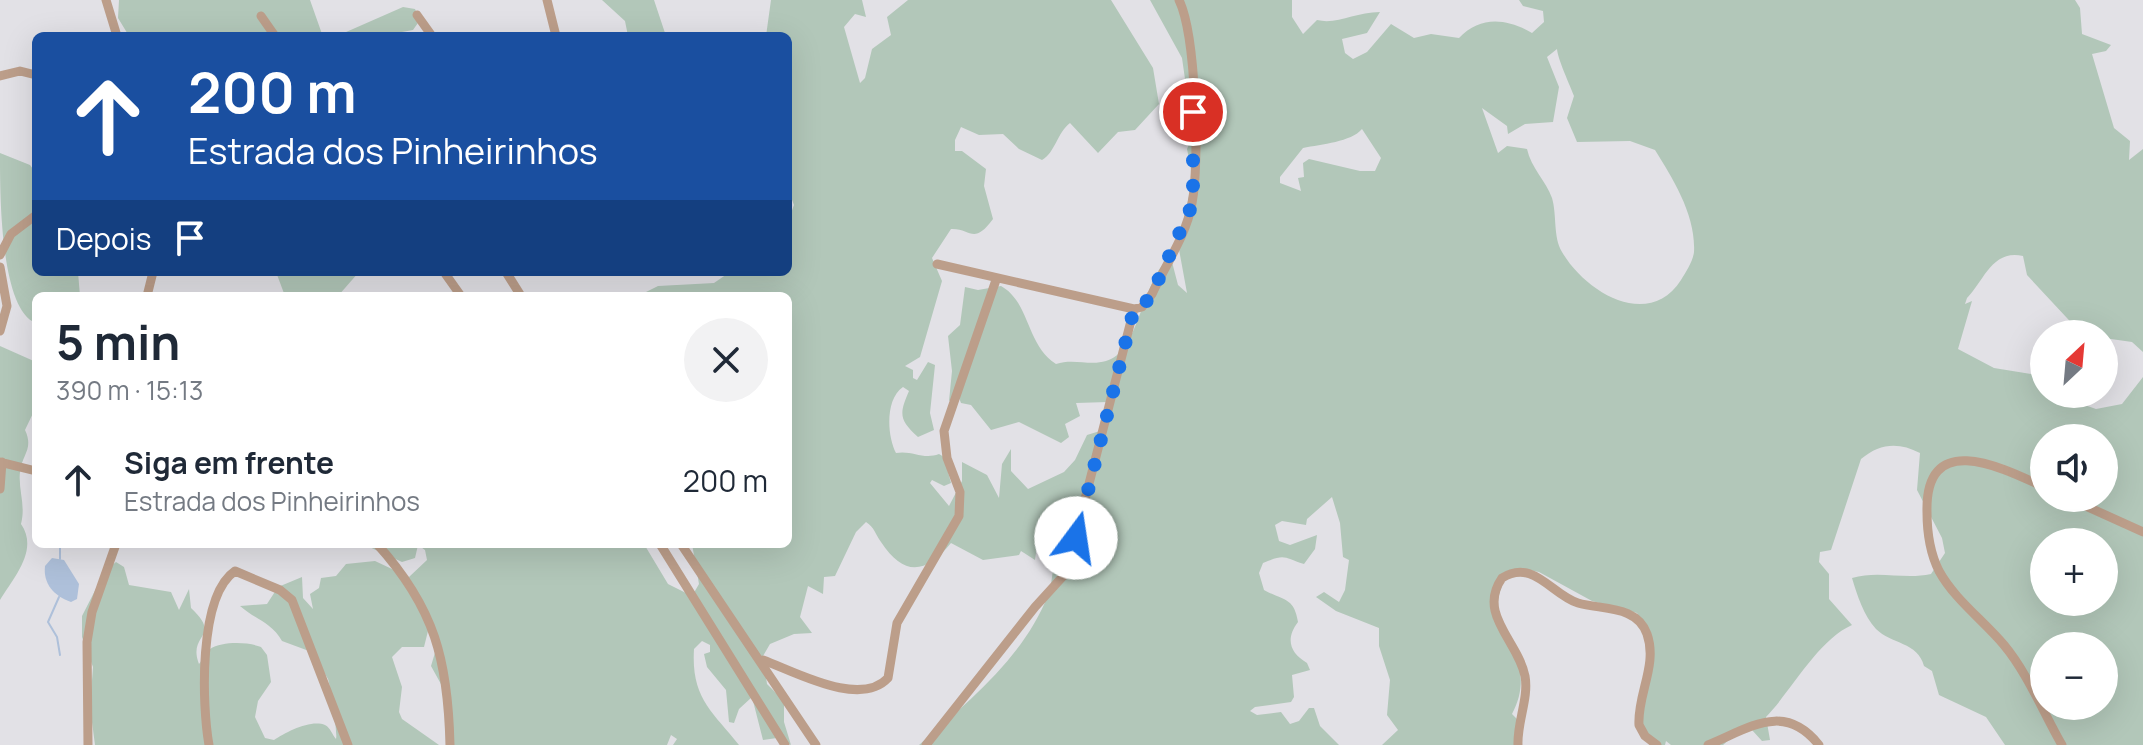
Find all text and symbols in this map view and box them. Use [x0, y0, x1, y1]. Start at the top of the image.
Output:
text: 200 m [188, 53, 357, 130]
icon: ahead [56, 64, 160, 168]
pin [1159, 78, 1227, 146]
icon: arrive [1171, 90, 1215, 134]
text: Estrada dos Pinheirinhos [188, 126, 598, 175]
icon: arrive [168, 216, 212, 260]
text: Depois [56, 218, 152, 259]
text: 5 min [56, 309, 180, 374]
button: close [684, 318, 768, 402]
north arrow [2030, 320, 2118, 408]
map controls [2030, 320, 2118, 720]
text: 390 m · 15:13 [56, 372, 203, 408]
button: sound [2030, 424, 2118, 512]
text: Siga em frente [124, 442, 334, 483]
icon: ahead [56, 458, 100, 502]
text: 200 m [683, 460, 768, 501]
text: Estrada dos Pinheirinhos [124, 483, 420, 519]
position arrow [1034, 496, 1118, 580]
button: + [2030, 528, 2118, 616]
button: − [2030, 632, 2118, 720]

